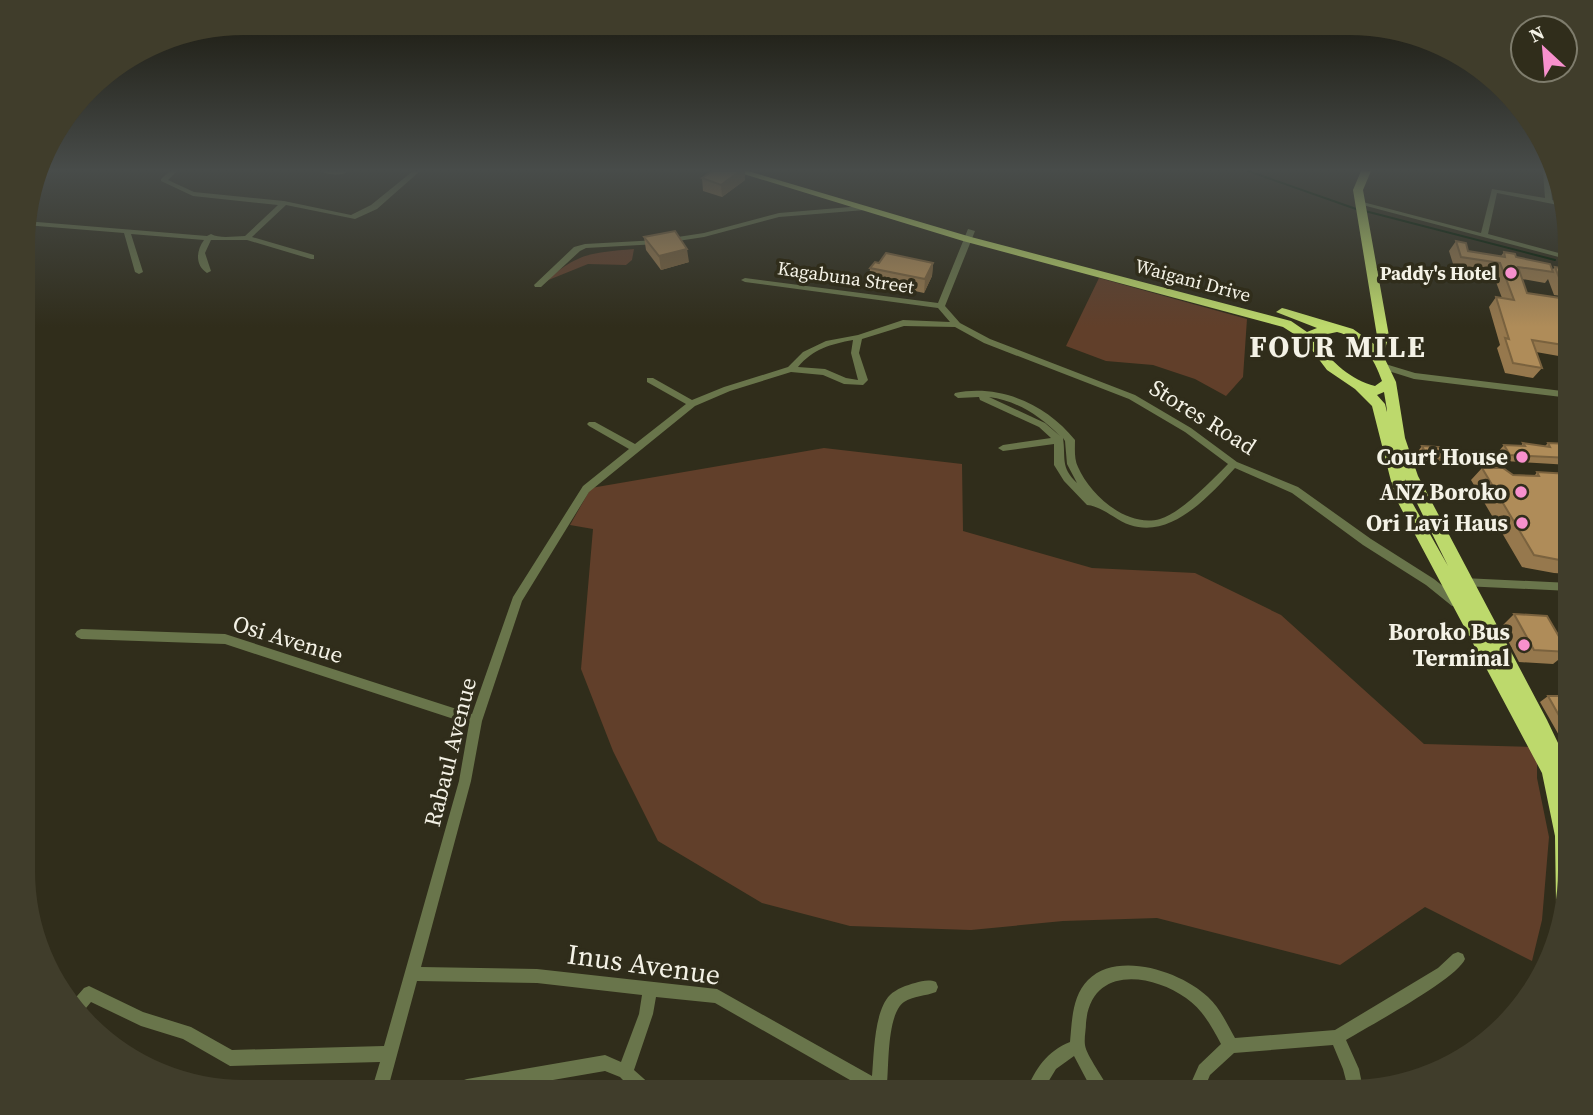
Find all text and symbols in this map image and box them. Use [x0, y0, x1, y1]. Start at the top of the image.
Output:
north arrow [1509, 14, 1579, 84]
text: N [1525, 19, 1549, 48]
street label: Waigani Drive [1132, 252, 1254, 308]
street label: Kagabuna Street [776, 255, 917, 300]
place label: Paddy's Hotel [1380, 260, 1497, 286]
marker: Paddy's Hotel [1503, 265, 1519, 281]
district label: FOUR MILE [1249, 326, 1427, 367]
street label: Stores Road [1143, 372, 1263, 462]
place label: Court House [1376, 441, 1508, 473]
marker: Court House [1514, 449, 1530, 465]
place label: ANZ Boroko [1380, 476, 1507, 508]
marker: ANZ Boroko [1513, 484, 1529, 500]
place label: Ori Lavi Haus [1366, 507, 1508, 539]
marker: Ori Lavi Haus [1514, 515, 1530, 531]
street label: Osi Avenue [229, 607, 347, 671]
place label: Boroko Bus Terminal [1388, 616, 1510, 674]
marker: Boroko Bus Terminal [1516, 637, 1532, 653]
street label: Rabaul Avenue [416, 674, 484, 830]
street label: Inus Avenue [565, 934, 723, 994]

